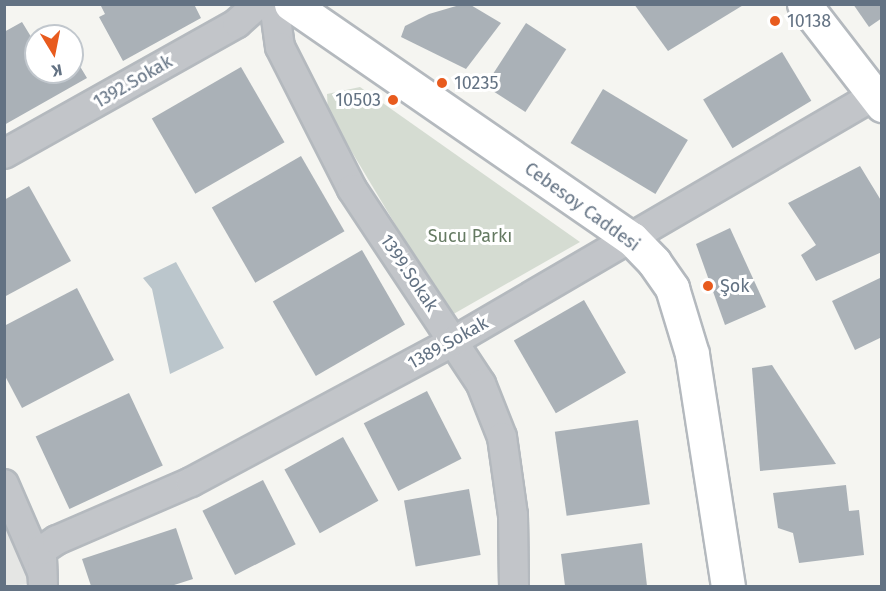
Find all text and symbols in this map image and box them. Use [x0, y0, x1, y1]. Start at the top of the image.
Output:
place label: 10138 [787, 10, 831, 32]
marker: 10138 [768, 14, 782, 28]
north arrow [24, 24, 84, 84]
street label: 1392.Sokak [90, 51, 176, 113]
text: K [50, 60, 64, 80]
place label: 10235 [454, 72, 498, 94]
marker: 10235 [435, 76, 449, 90]
place label: 10503 [335, 89, 381, 111]
marker: 10503 [386, 93, 400, 107]
street label: Cebesoy Caddesi [520, 158, 644, 256]
park label: Sucu Parkı [428, 225, 512, 247]
street label: 1399.Sokak [375, 230, 443, 316]
place label: Şok [720, 275, 750, 297]
marker: Şok [701, 279, 715, 293]
street label: 1389.Sokak [404, 312, 492, 374]

